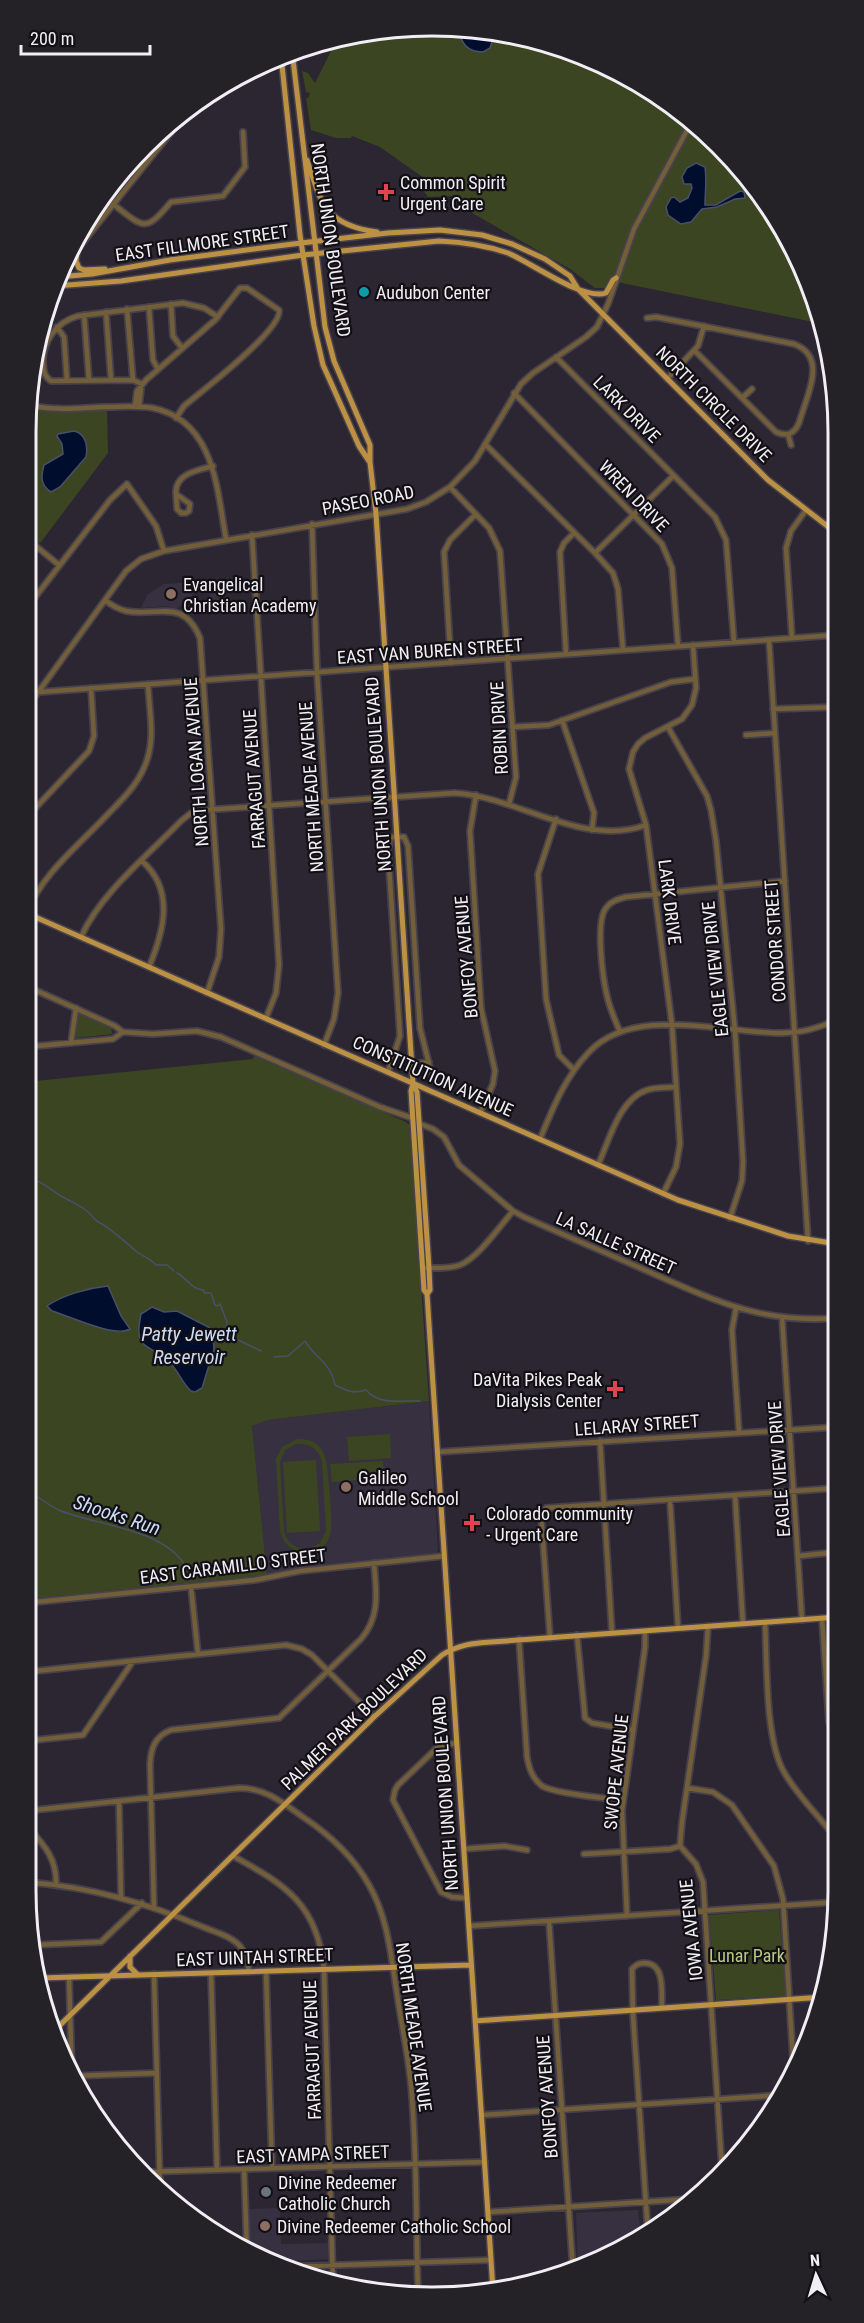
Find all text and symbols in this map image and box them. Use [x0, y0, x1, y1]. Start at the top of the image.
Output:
scale bar [21, 18, 150, 56]
text: 200 m [30, 28, 74, 49]
street label: NORTH UNION BOULEVARD [307, 142, 355, 338]
place label: Common Spirit Urgent Care [400, 172, 506, 214]
marker: Common Spirit Urgent Care [377, 183, 395, 201]
street label: EAST FILLMORE STREET [114, 220, 290, 266]
place label: Audubon Center [376, 282, 491, 303]
marker: Audubon Center [357, 285, 371, 299]
street label: NORTH CIRCLE DRIVE [652, 342, 776, 466]
street label: LARK DRIVE [589, 371, 665, 447]
street label: WREN DRIVE [595, 456, 673, 536]
street label: PASEO ROAD [320, 481, 416, 519]
place label: Evangelical Christian Academy [183, 574, 317, 616]
marker: Evangelical Christian Academy [164, 587, 178, 601]
street label: EAST VAN BUREN STREET [336, 634, 524, 668]
street label: NORTH UNION BOULEVARD [361, 676, 395, 872]
street label: NORTH LOGAN AVENUE [180, 677, 212, 847]
street label: ROBIN DRIVE [486, 681, 512, 775]
street label: NORTH MEADE AVENUE [295, 701, 327, 873]
street label: FARRAGUT AVENUE [239, 709, 269, 849]
street label: LARK DRIVE [654, 858, 686, 946]
street label: CONDOR STREET [760, 879, 790, 1003]
street label: BONFOY AVENUE [450, 895, 482, 1019]
street label: EAGLE VIEW DRIVE [697, 900, 733, 1038]
street label: CONSTITUTION AVENUE [350, 1031, 517, 1121]
street label: LA SALLE STREET [553, 1207, 679, 1279]
water label: Patty Jewett Reservoir [141, 1322, 237, 1369]
place label: DaVita Pikes Peak Dialysis Center [473, 1369, 603, 1411]
marker: DaVita Pikes Peak Dialysis Center [606, 1380, 624, 1398]
street label: EAGLE VIEW DRIVE [764, 1400, 794, 1538]
street label: LELARAY STREET [574, 1410, 700, 1440]
place label: Galileo Middle School [358, 1467, 459, 1509]
marker: Galileo Middle School [339, 1480, 353, 1494]
water label: Shooks Run [70, 1490, 164, 1540]
place label: Colorado community - Urgent Care [486, 1503, 634, 1545]
marker: Colorado community - Urgent Care [463, 1514, 481, 1532]
street label: EAST CARAMILLO STREET [139, 1544, 327, 1588]
street label: PALMER PARK BOULEVARD [277, 1644, 431, 1794]
street label: NORTH UNION BOULEVARD [428, 1695, 462, 1891]
street label: SWOPE AVENUE [600, 1713, 632, 1831]
street label: IOWA AVENUE [675, 1878, 707, 1982]
street label: NORTH MEADE AVENUE [392, 1941, 436, 2113]
street label: EAST UINTAH STREET [176, 1944, 334, 1970]
park label: Lunar Park [709, 1945, 785, 1966]
street label: FARRAGUT AVENUE [299, 1980, 325, 2120]
street label: BONFOY AVENUE [532, 2035, 562, 2159]
street label: EAST YAMPA STREET [236, 2141, 390, 2167]
place label: Divine Redeemer Catholic Church [278, 2172, 397, 2214]
marker: Divine Redeemer Catholic Church [259, 2185, 273, 2199]
place label: Divine Redeemer Catholic School [277, 2216, 511, 2237]
marker: Divine Redeemer Catholic School [258, 2219, 272, 2233]
north arrow [786, 2245, 846, 2305]
text: N [809, 2251, 821, 2270]

